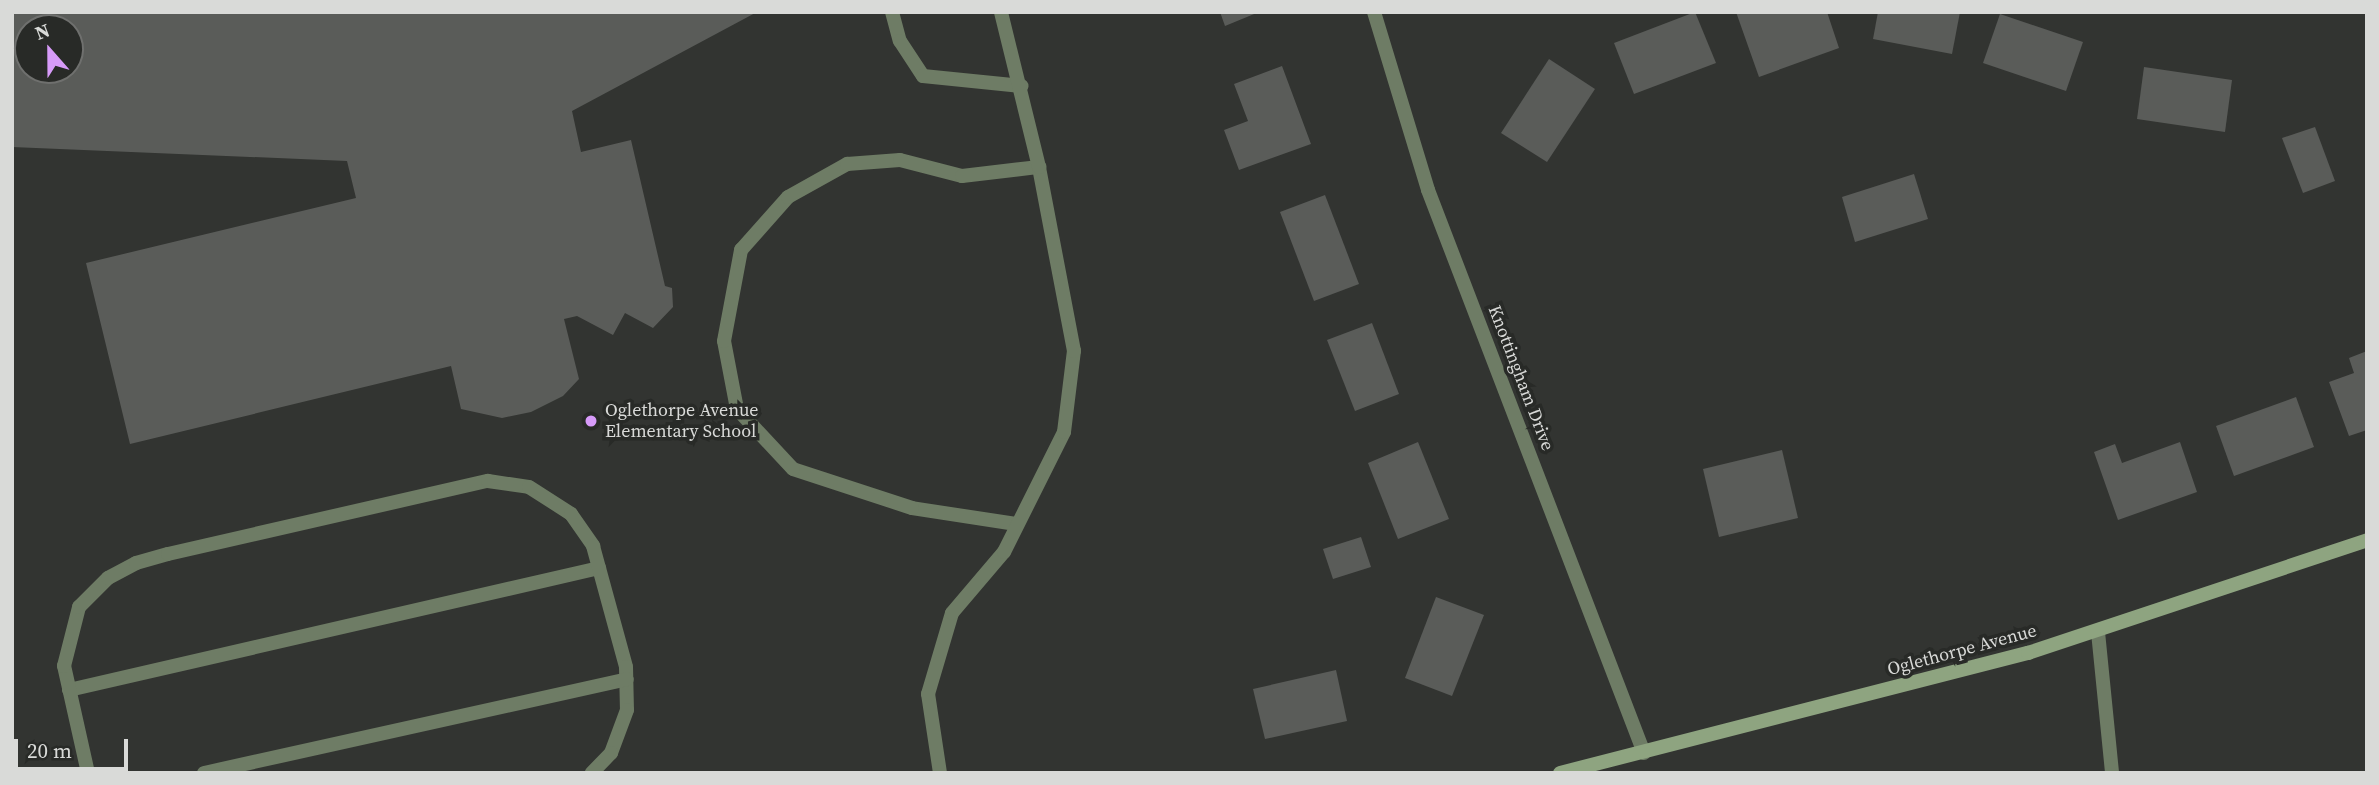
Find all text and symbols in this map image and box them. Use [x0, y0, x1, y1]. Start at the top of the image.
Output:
north arrow [14, 14, 84, 84]
text: N [31, 17, 53, 46]
street label: Knottingham Drive [1483, 302, 1559, 454]
place label: Oglethorpe Avenue Elementary School [605, 400, 759, 442]
marker: Oglethorpe Avenue Elementary School [583, 413, 599, 429]
street label: Oglethorpe Avenue [1885, 620, 2039, 680]
scale bar [18, 726, 131, 770]
text: 20 m [27, 736, 72, 765]

